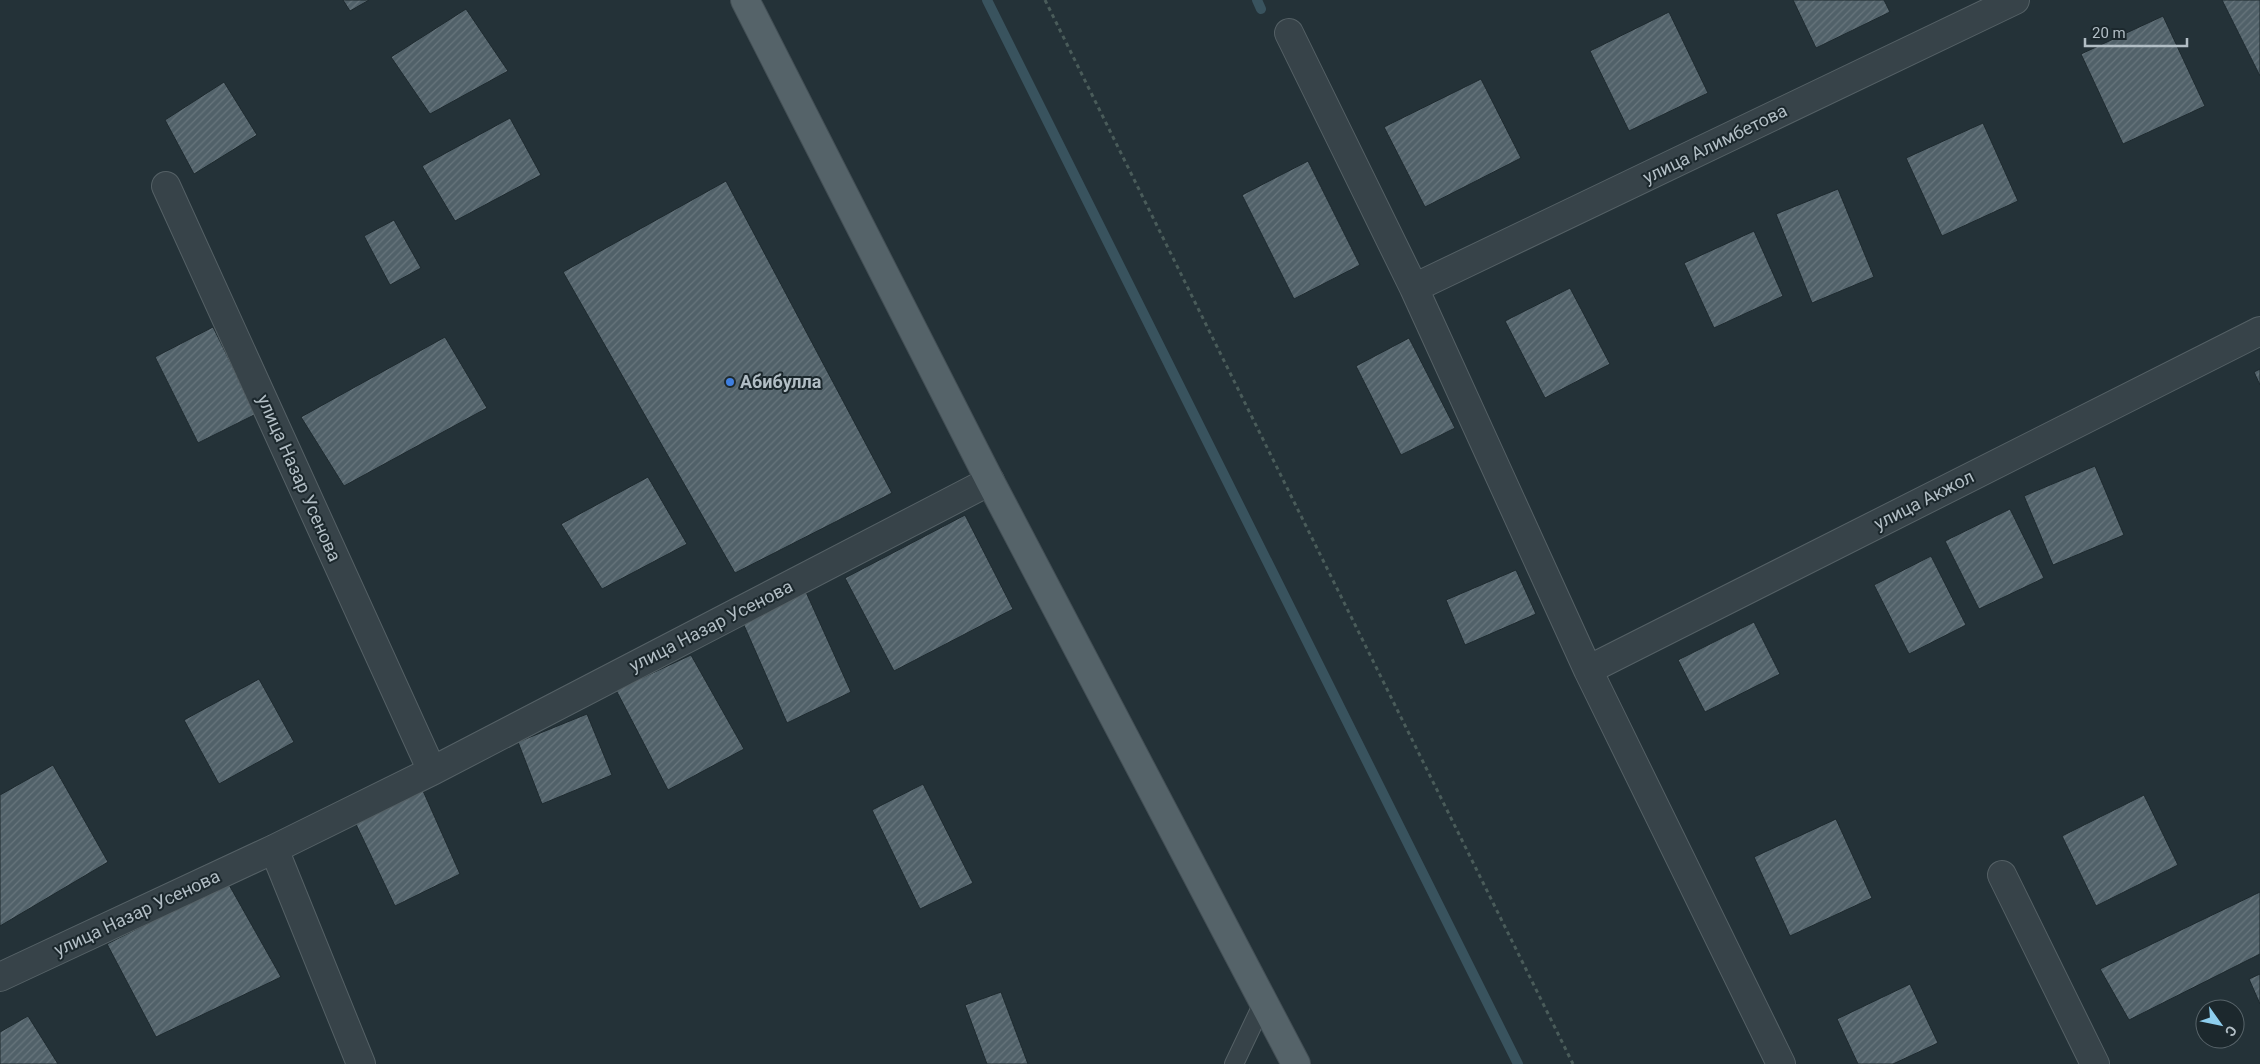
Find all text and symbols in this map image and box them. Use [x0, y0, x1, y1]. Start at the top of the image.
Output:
scale bar [2085, 15, 2188, 47]
text: 20 m [2092, 24, 2126, 42]
street label: улица Алимбетова [1639, 99, 1790, 188]
place label: Абибулла [740, 371, 822, 392]
marker: Абибулла [724, 376, 736, 388]
street label: улица Назар Усенова [253, 391, 346, 564]
street label: улица Акжол [1870, 465, 1977, 534]
street label: улица Назар Усенова [626, 575, 796, 676]
street label: улица Назар Усенова [51, 865, 223, 960]
north arrow [2195, 999, 2245, 1049]
text: С [2222, 1023, 2240, 1039]

